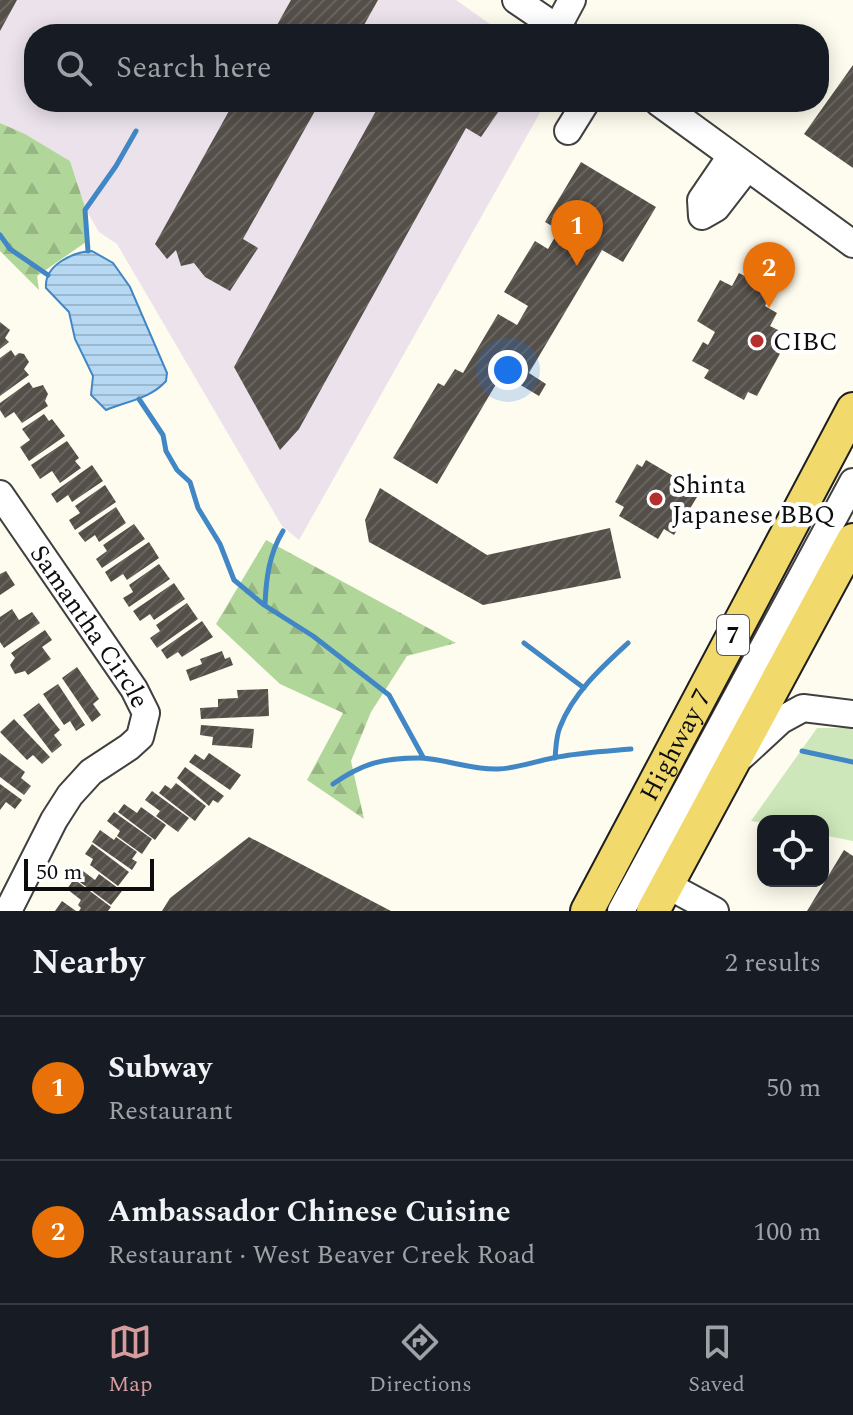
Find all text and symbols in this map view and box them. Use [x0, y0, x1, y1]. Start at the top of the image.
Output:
search box [24, 24, 829, 112]
text: Search here [116, 45, 272, 91]
icon: search [52, 46, 96, 90]
pin: 1 [551, 200, 603, 266]
pin: 2 [743, 242, 795, 308]
place label: CIBC [773, 322, 838, 362]
marker: CIBC [748, 332, 766, 350]
your location [488, 350, 528, 390]
place label: Shinta Japanese BBQ [672, 465, 835, 535]
marker: Shinta Japanese BBQ [647, 490, 665, 508]
street label: Samantha Circle [19, 537, 159, 715]
road number: 7 [717, 615, 749, 655]
street label: Highway 7 [630, 682, 722, 809]
map controls [757, 815, 829, 887]
button: locate [757, 815, 829, 887]
scale bar [24, 855, 154, 891]
text: 50 m [36, 856, 82, 889]
text: Nearby [32, 937, 145, 989]
text: 2 results [725, 943, 821, 983]
text: Subway [108, 1045, 212, 1091]
text: 1 [51, 1068, 65, 1108]
text: 50 m [766, 1068, 821, 1108]
text: Restaurant [108, 1091, 233, 1131]
text: Ambassador Chinese Cuisine [108, 1189, 511, 1235]
text: 2 [51, 1212, 65, 1252]
text: 100 m [753, 1212, 821, 1252]
text: Restaurant · West Beaver Creek Road [108, 1235, 535, 1275]
tab: Map [108, 1320, 153, 1401]
tab: Directions [369, 1320, 472, 1401]
tab: Saved [688, 1320, 745, 1401]

